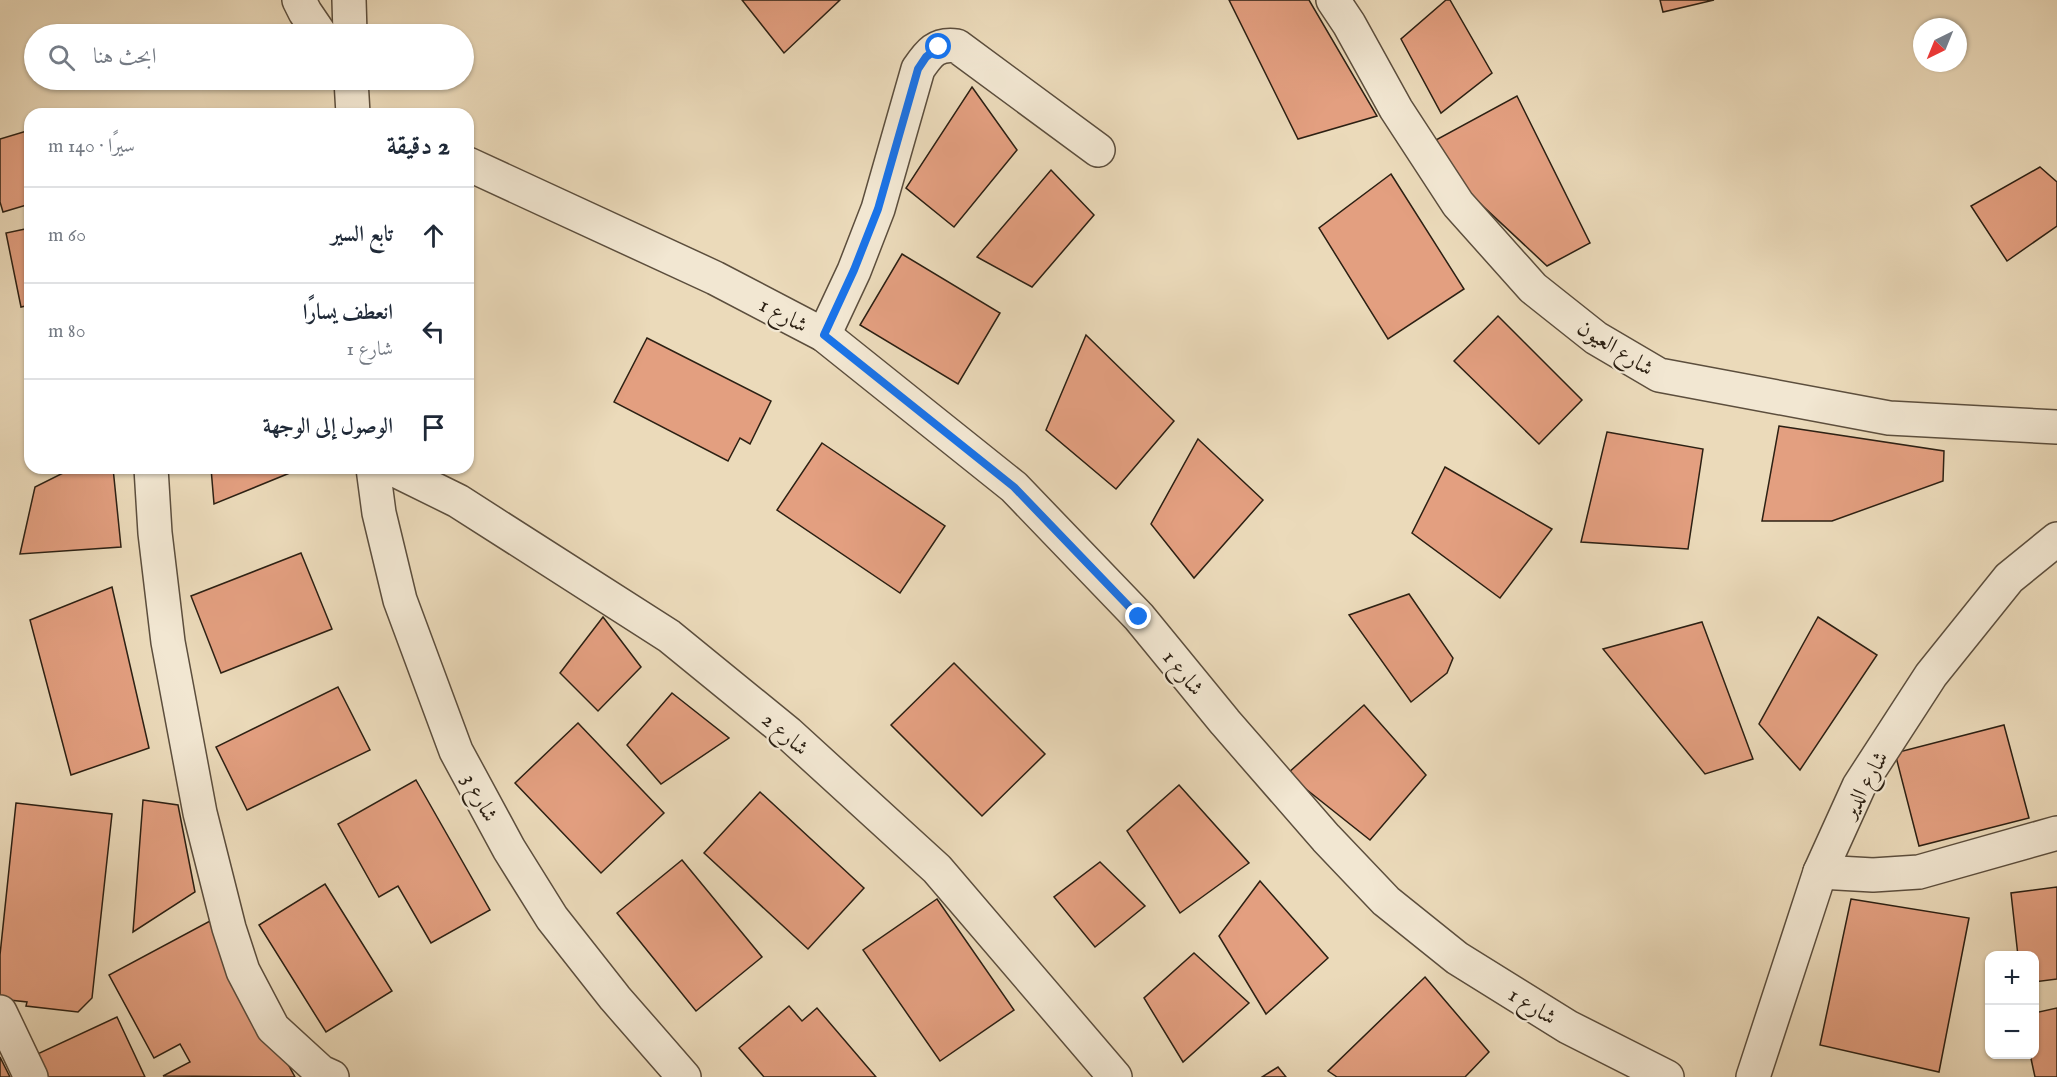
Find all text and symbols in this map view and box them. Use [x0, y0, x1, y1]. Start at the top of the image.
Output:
north arrow [1913, 18, 1967, 72]
search box [24, 24, 474, 90]
route start [925, 33, 951, 59]
icon: search [45, 41, 78, 74]
text: ابحث هنا [93, 43, 156, 71]
text: 2 دقيقة [387, 130, 450, 163]
text: سيرًا · 140 m [48, 134, 135, 159]
icon: ahead [417, 219, 450, 252]
text: تابع السير [331, 221, 393, 249]
text: 60 m [48, 223, 86, 248]
street label: شارع 1 [752, 291, 812, 343]
text: انعطف يسارًا [303, 299, 393, 327]
street label: شارع العيون [1570, 314, 1658, 386]
icon: left [417, 315, 450, 348]
text: 80 m [48, 319, 86, 344]
text: شارع 1 [346, 337, 393, 362]
icon: arrive [417, 411, 450, 444]
text: الوصول إلى الوجهة [263, 413, 393, 441]
route end [1125, 603, 1151, 629]
street label: شارع 1 [1153, 645, 1209, 704]
street label: شارع 2 [753, 706, 814, 765]
street label: شارع الدير [1835, 747, 1898, 826]
street label: شارع 3 [452, 769, 504, 829]
map controls [1985, 951, 2039, 1059]
button: + [1985, 951, 2039, 1005]
street label: شارع 1 [1501, 981, 1561, 1035]
button: − [1985, 1005, 2039, 1059]

